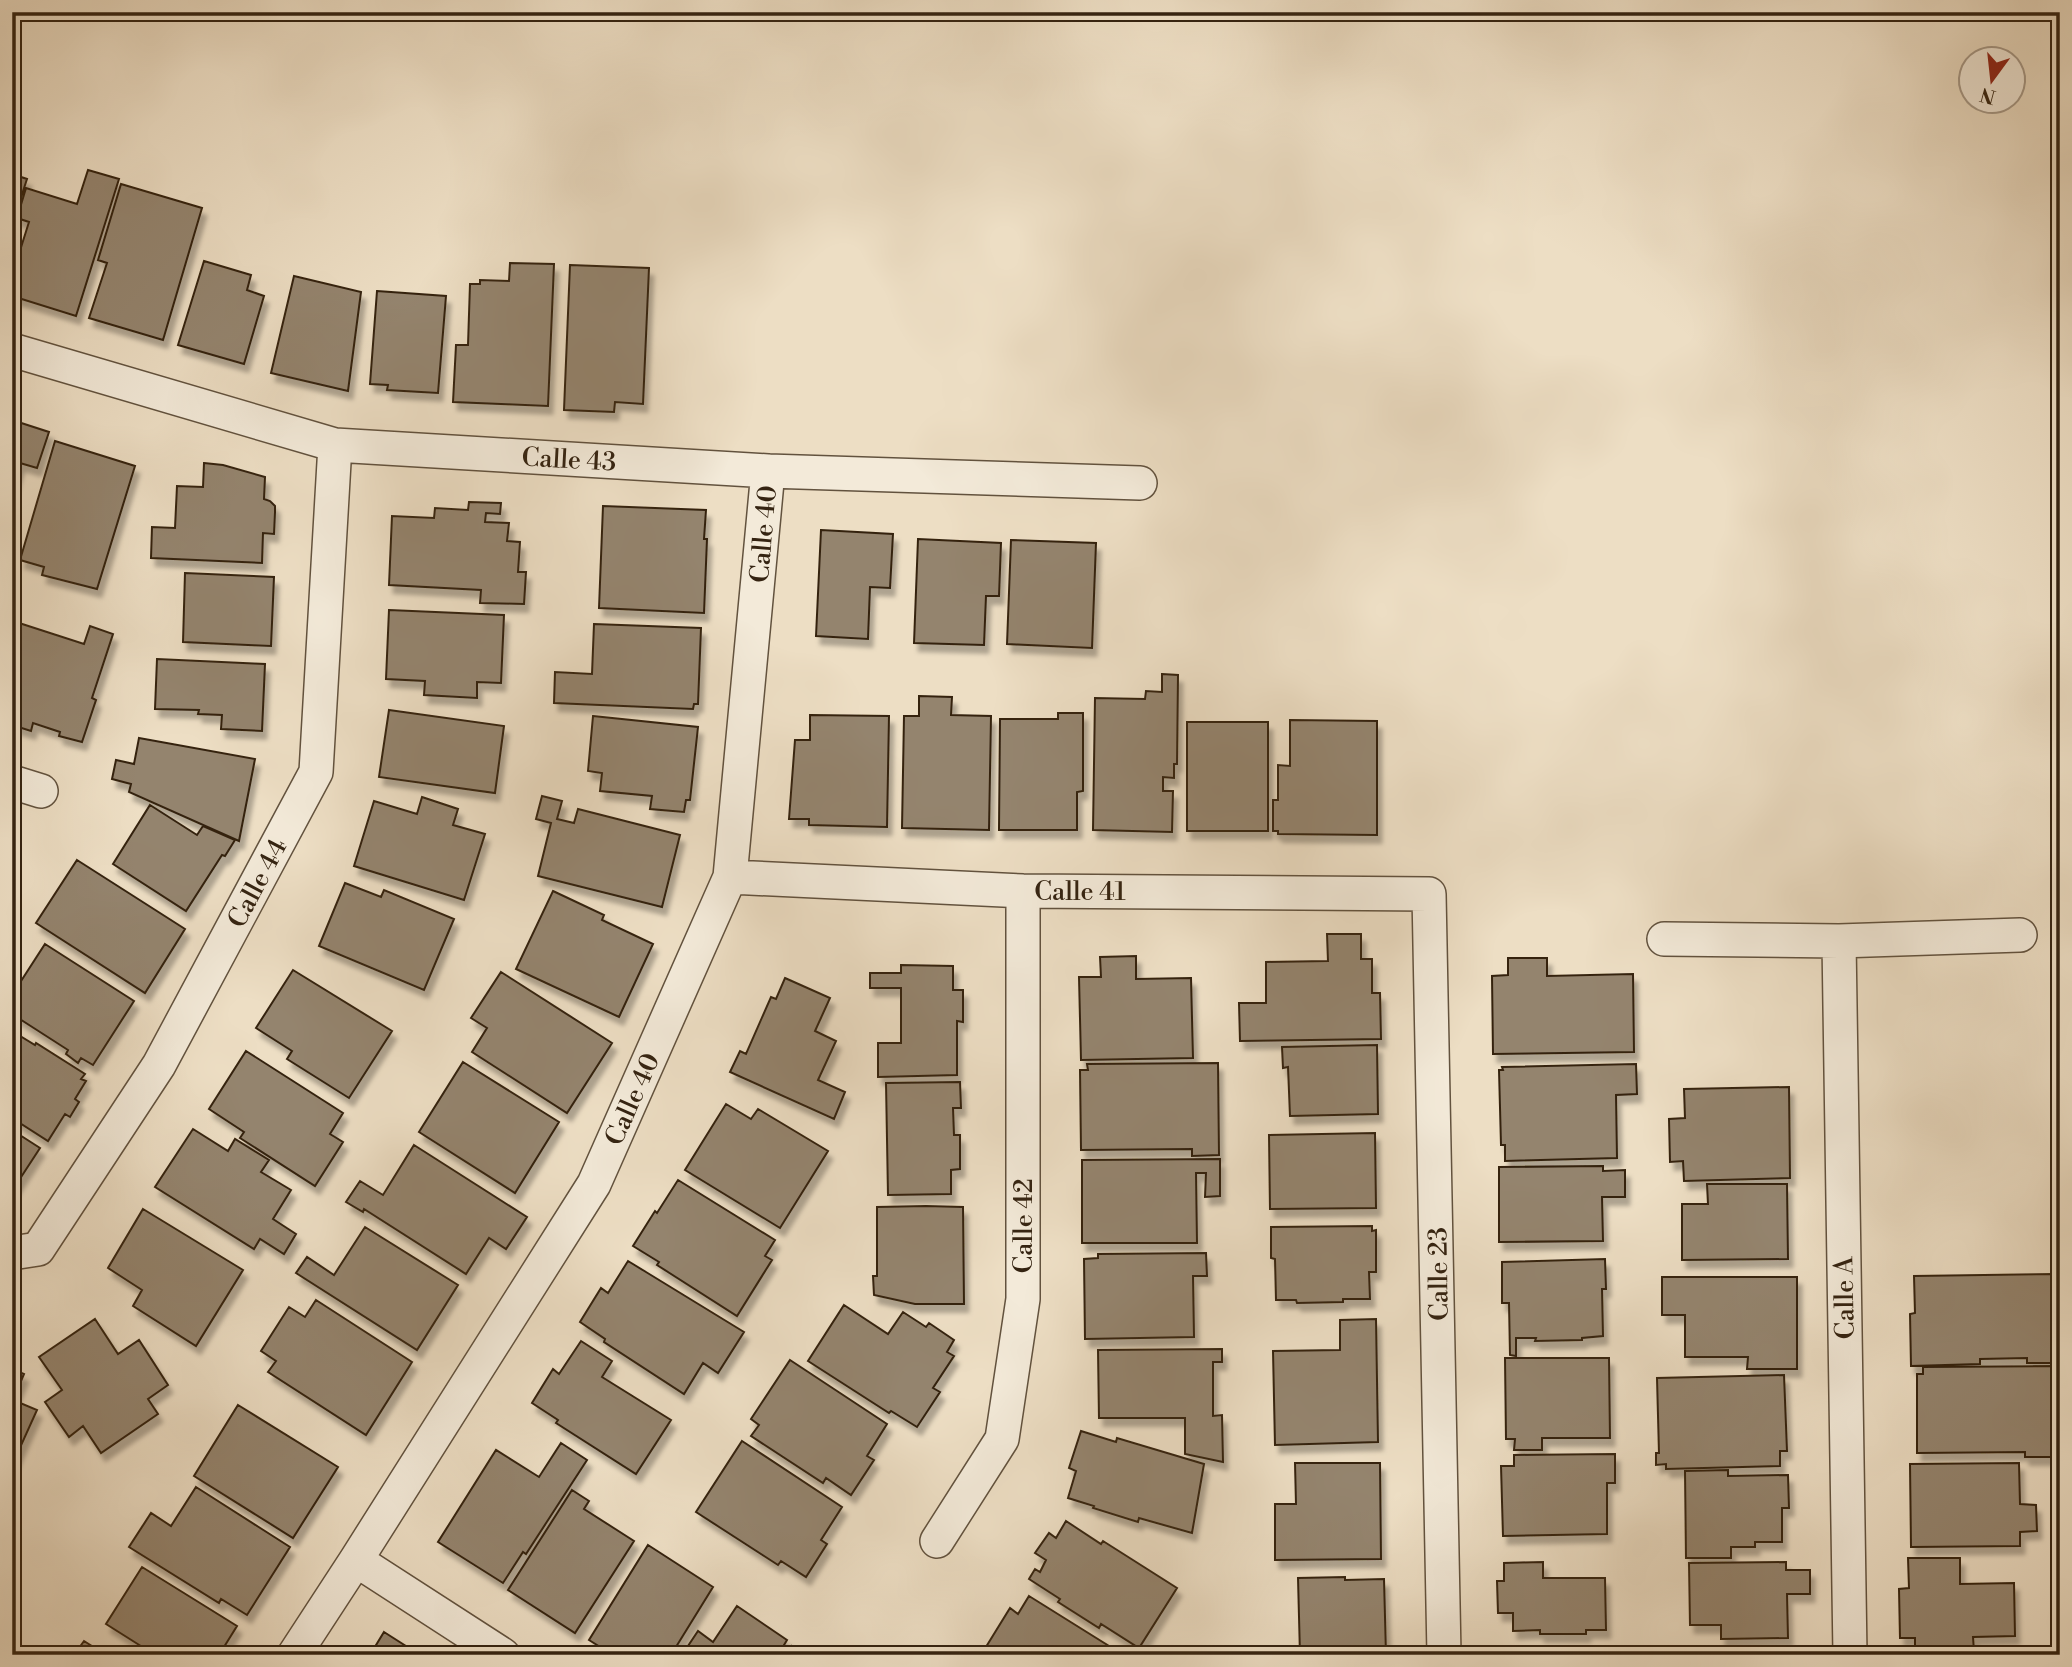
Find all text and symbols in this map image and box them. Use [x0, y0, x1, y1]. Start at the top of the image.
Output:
north arrow [1956, 46, 2026, 116]
text: N [1977, 82, 1998, 109]
street label: Calle 43 [521, 442, 617, 478]
street label: Calle 40 [744, 484, 784, 584]
street label: Calle 44 [221, 833, 295, 934]
street label: Calle 41 [1034, 876, 1126, 908]
street label: Calle 40 [598, 1048, 667, 1150]
street label: Calle 42 [1008, 1178, 1040, 1274]
street label: Calle 23 [1422, 1227, 1456, 1321]
street label: Calle A [1828, 1255, 1862, 1340]

